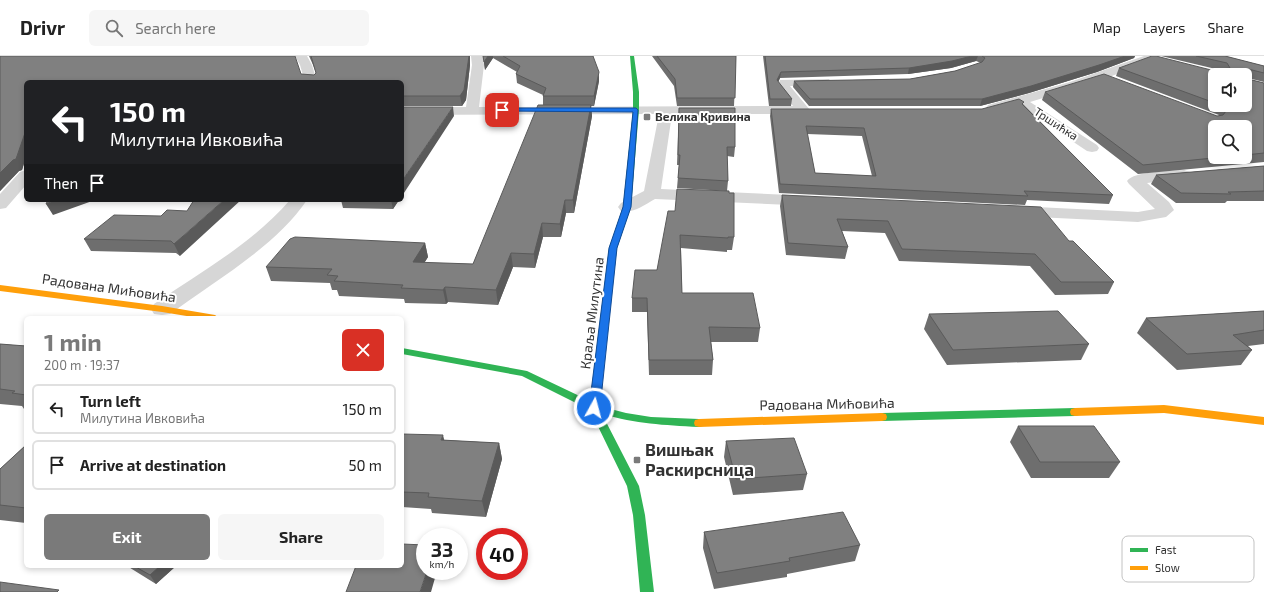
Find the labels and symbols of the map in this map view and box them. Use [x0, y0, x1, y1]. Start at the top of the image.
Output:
pin [485, 93, 519, 127]
street label: Тршићка [1032, 104, 1081, 143]
place label: Велика Кривина [655, 109, 751, 123]
marker: Велика Кривина [642, 112, 652, 122]
street label: Краља Милутина [576, 256, 607, 370]
street label: Радована Мићовића [41, 270, 177, 305]
position arrow [573, 387, 615, 429]
street label: Радована Мићовића [759, 394, 895, 413]
place label: Вишњак Раскирсница [645, 439, 754, 479]
marker: Вишњак Раскирсница [632, 455, 642, 465]
speed limit sign: 40 [476, 528, 528, 580]
legend [1122, 536, 1254, 582]
text: Fast [1155, 543, 1177, 556]
text: Slow [1155, 561, 1180, 574]

